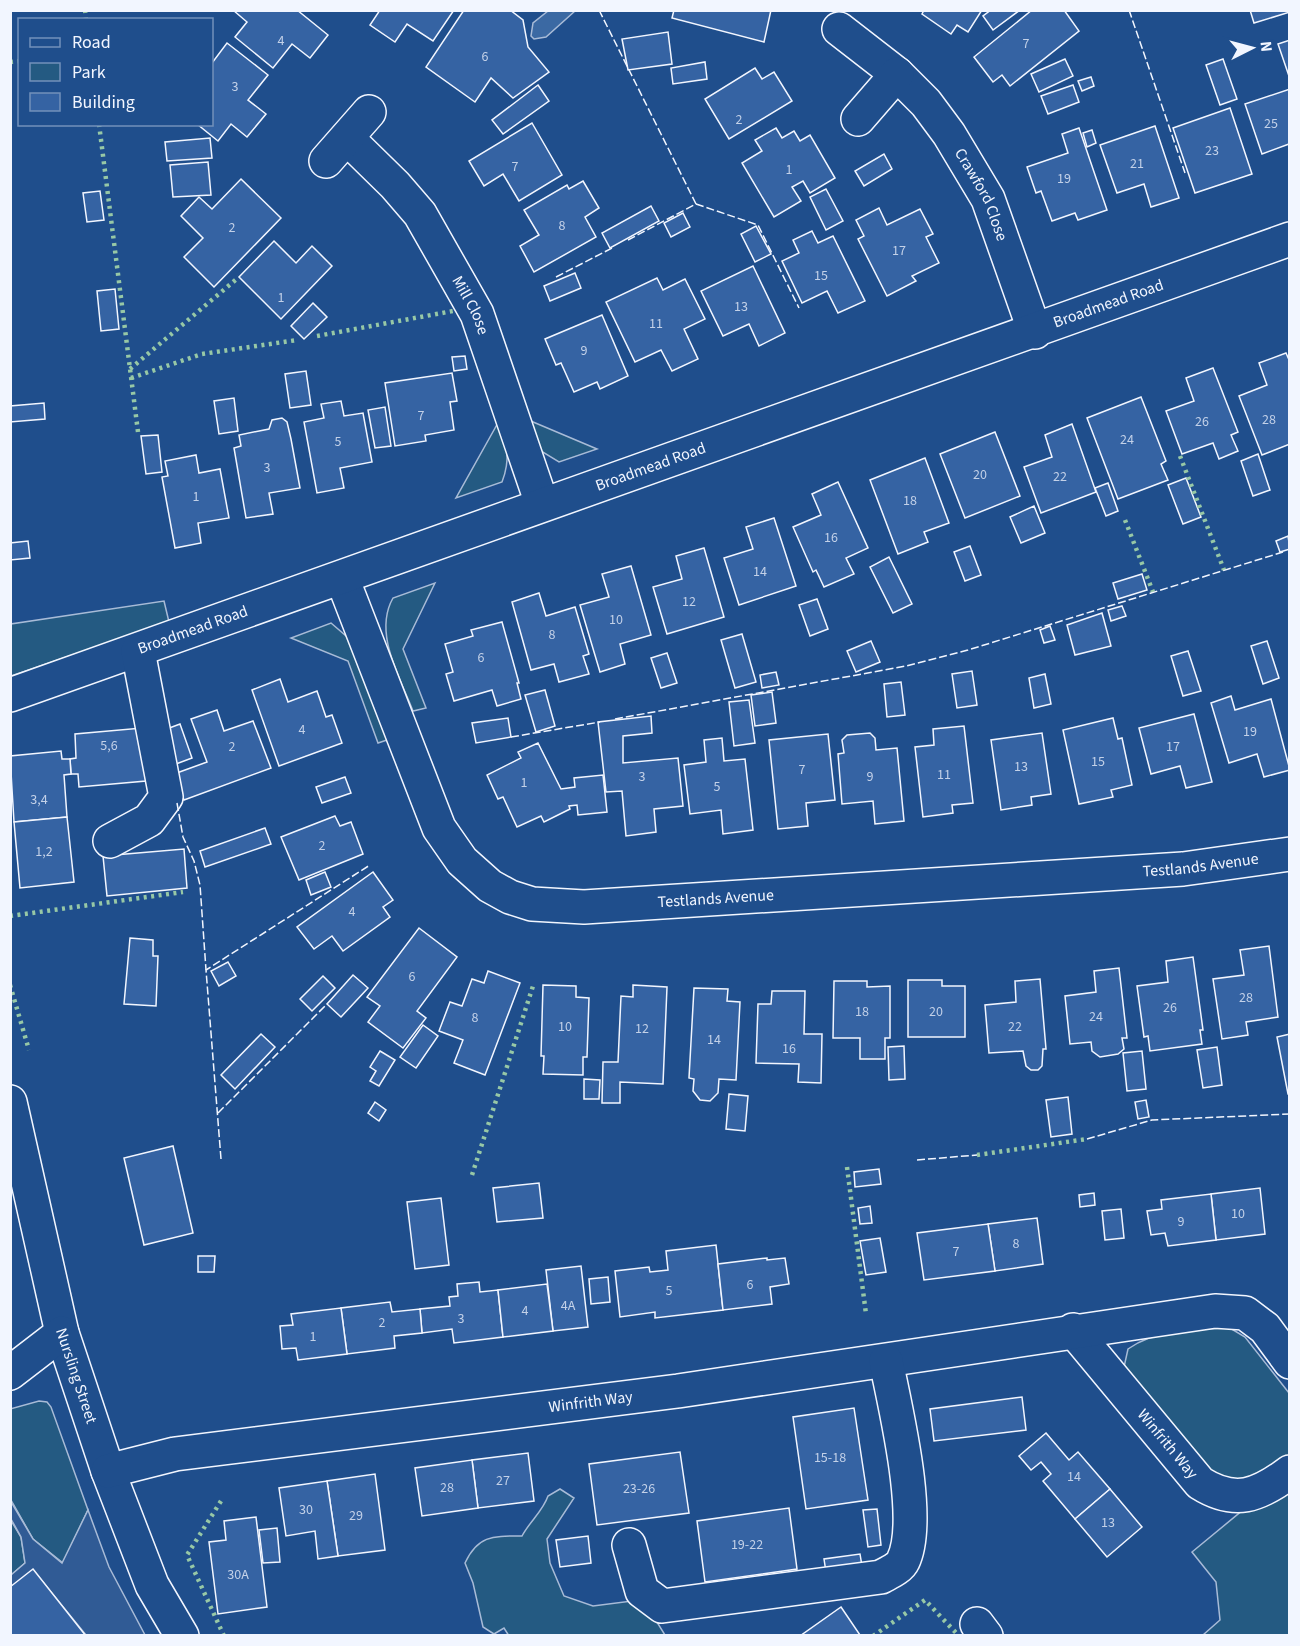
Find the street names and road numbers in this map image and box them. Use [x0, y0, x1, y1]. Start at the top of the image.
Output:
street label: Crawford Close [949, 144, 1013, 244]
street label: Mill Close [446, 272, 494, 338]
street label: Broadmead Road [1050, 274, 1167, 333]
street label: Broadmead Road [592, 437, 709, 497]
street label: Broadmead Road [135, 600, 251, 660]
street label: Testlands Avenue [1142, 848, 1260, 883]
street label: Testlands Avenue [657, 884, 775, 913]
street label: Nursling Street [50, 1325, 103, 1427]
street label: Winfrith Way [547, 1386, 635, 1418]
street label: Winfrith Way [1132, 1404, 1203, 1484]

